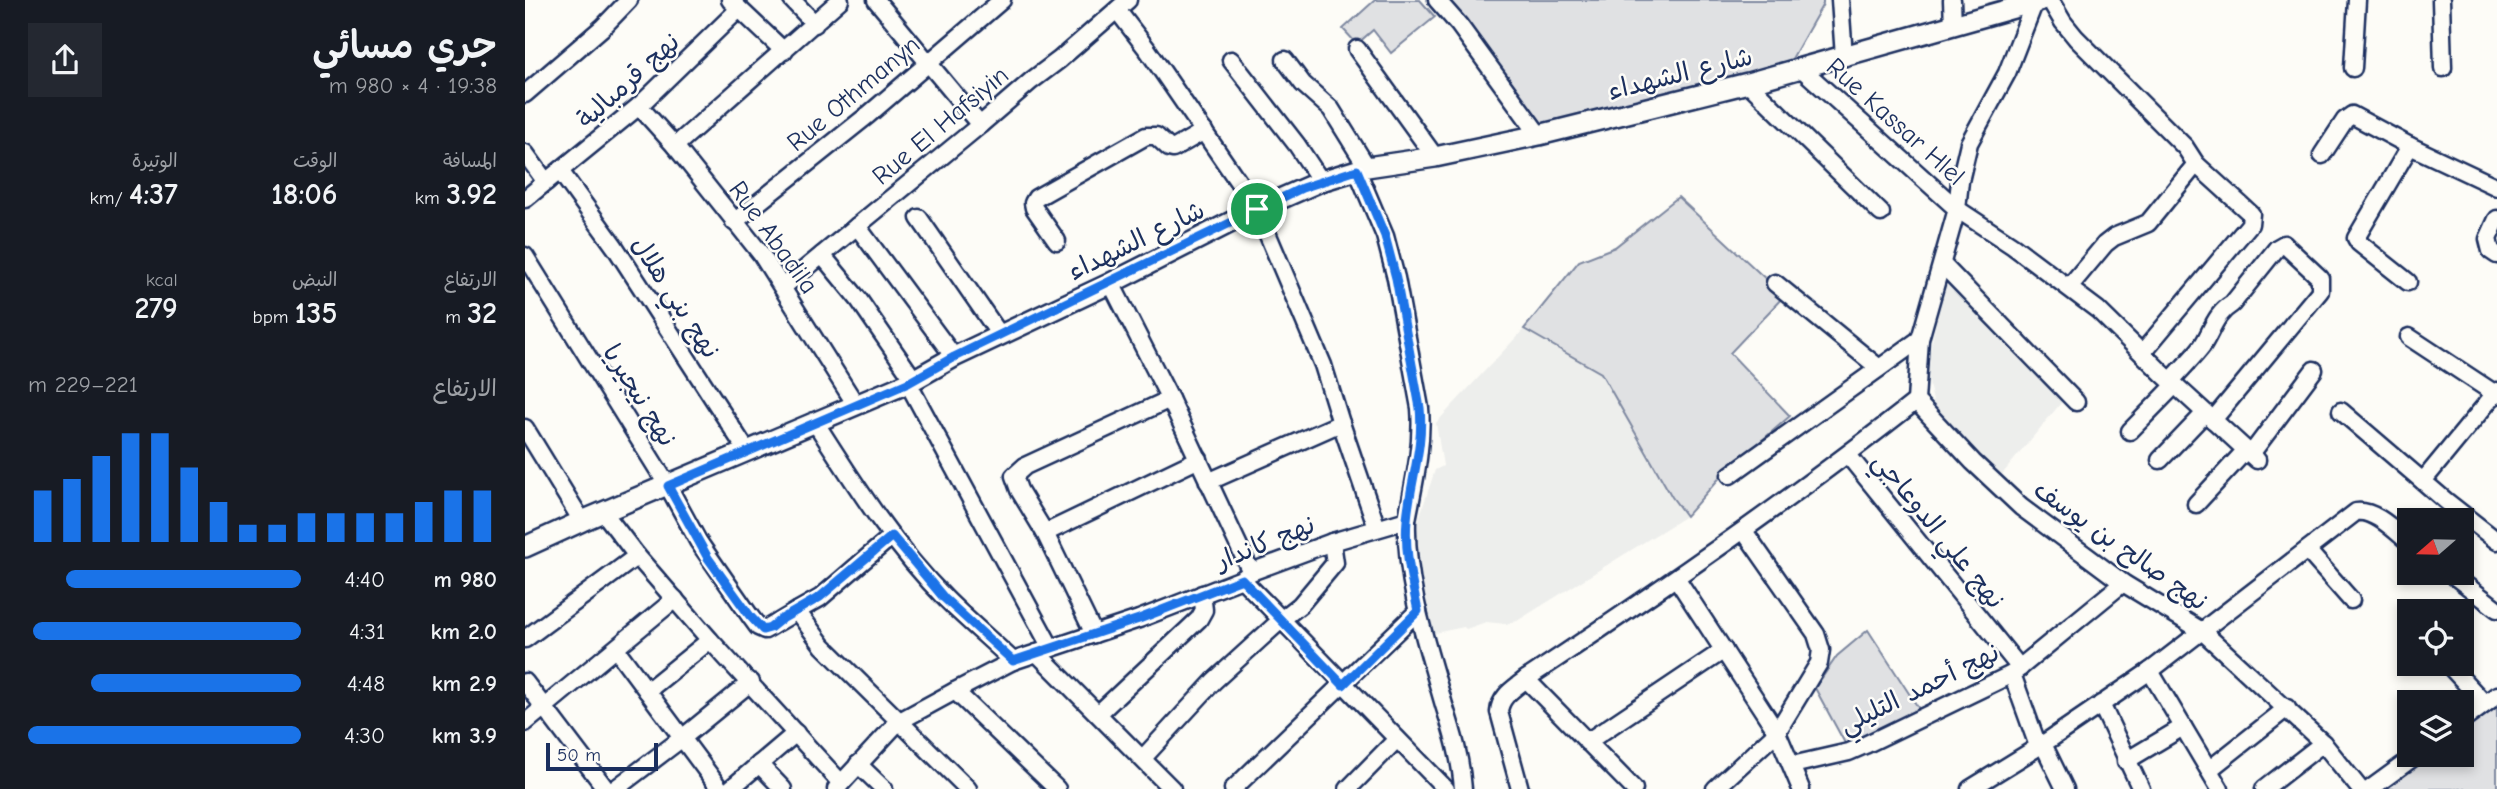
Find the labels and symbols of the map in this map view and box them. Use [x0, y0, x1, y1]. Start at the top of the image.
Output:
street label: نهج قرمبالية [571, 27, 688, 136]
street label: Rue Othmanyn [781, 30, 926, 158]
street label: شارع الشهداء [1605, 41, 1756, 108]
street label: Rue Kassar Hlel [1820, 52, 1971, 192]
street label: Rue El Hafsiyin [866, 60, 1015, 191]
street label: Rue Abadila [722, 175, 824, 300]
pin [1227, 179, 1287, 239]
street label: شارع الشهداء [1063, 195, 1210, 289]
street label: نهج بني هلال [619, 231, 726, 368]
street label: نهج نيجيريا [594, 339, 682, 453]
street label: نهج علي الدوعاجي [1861, 446, 2010, 619]
street label: نهج صالح بن يوسف [2027, 475, 2213, 619]
north arrow [2397, 508, 2475, 584]
street label: نهج كاندار [1210, 510, 1320, 579]
street label: نهج أحمد التليلي [1834, 636, 2007, 747]
scale bar [546, 740, 658, 772]

